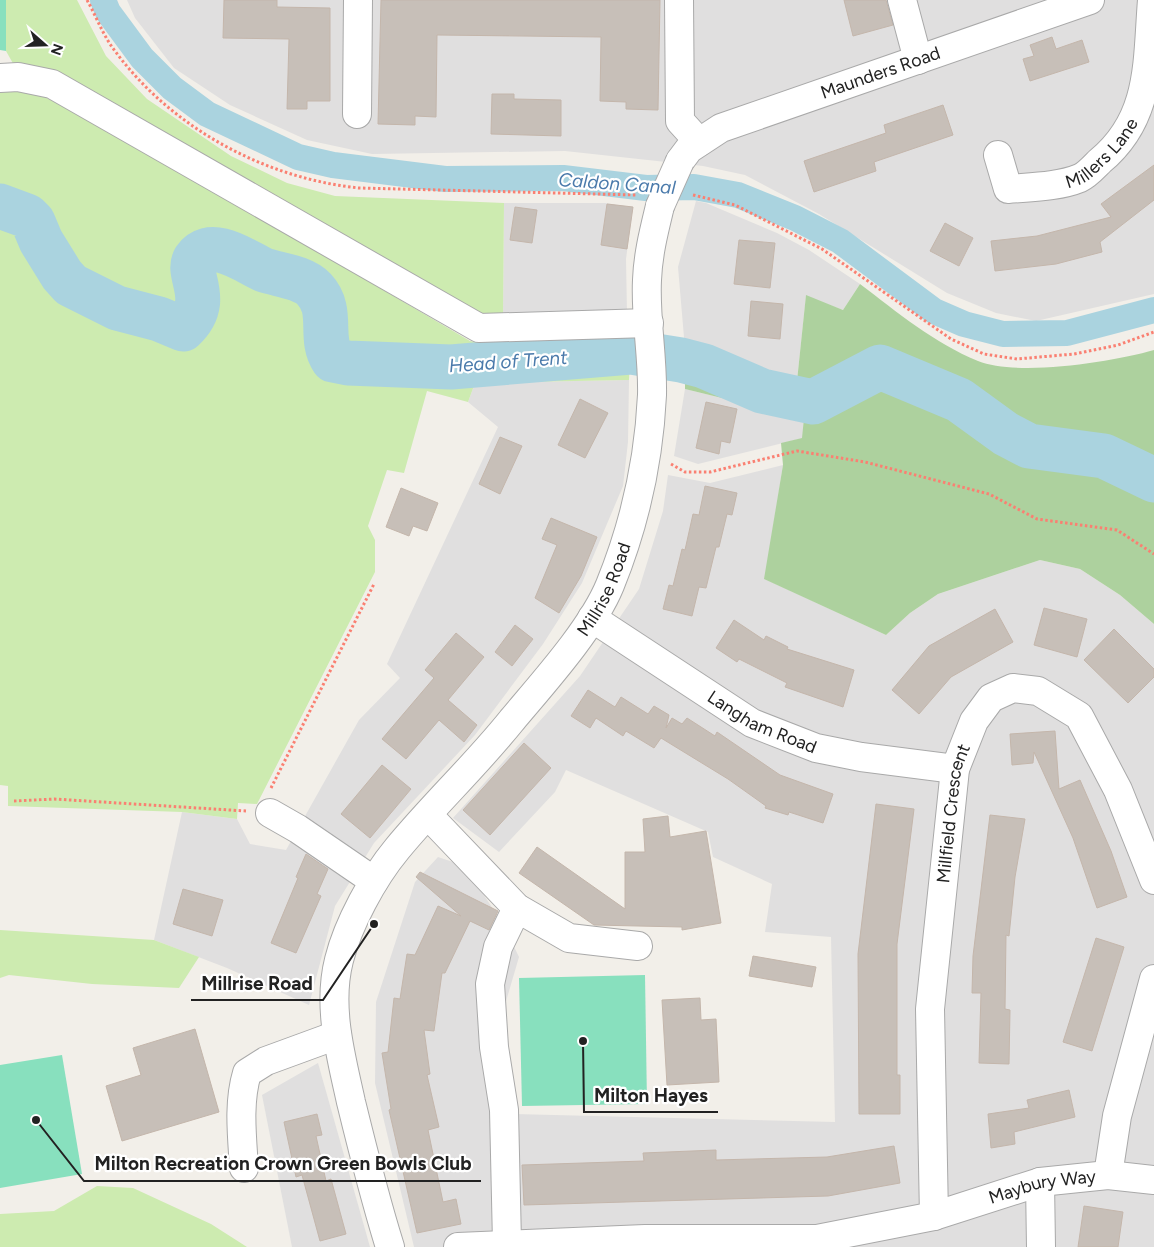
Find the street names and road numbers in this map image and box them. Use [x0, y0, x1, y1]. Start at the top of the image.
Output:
street label: Maunders Road [818, 42, 943, 104]
street label: Millers Lane [1063, 114, 1143, 193]
street label: Millrise Road [572, 540, 636, 641]
street label: Langham Road [703, 686, 820, 758]
street label: Millfield Crescent [932, 741, 975, 884]
street label: Maybury Way [986, 1165, 1097, 1209]

